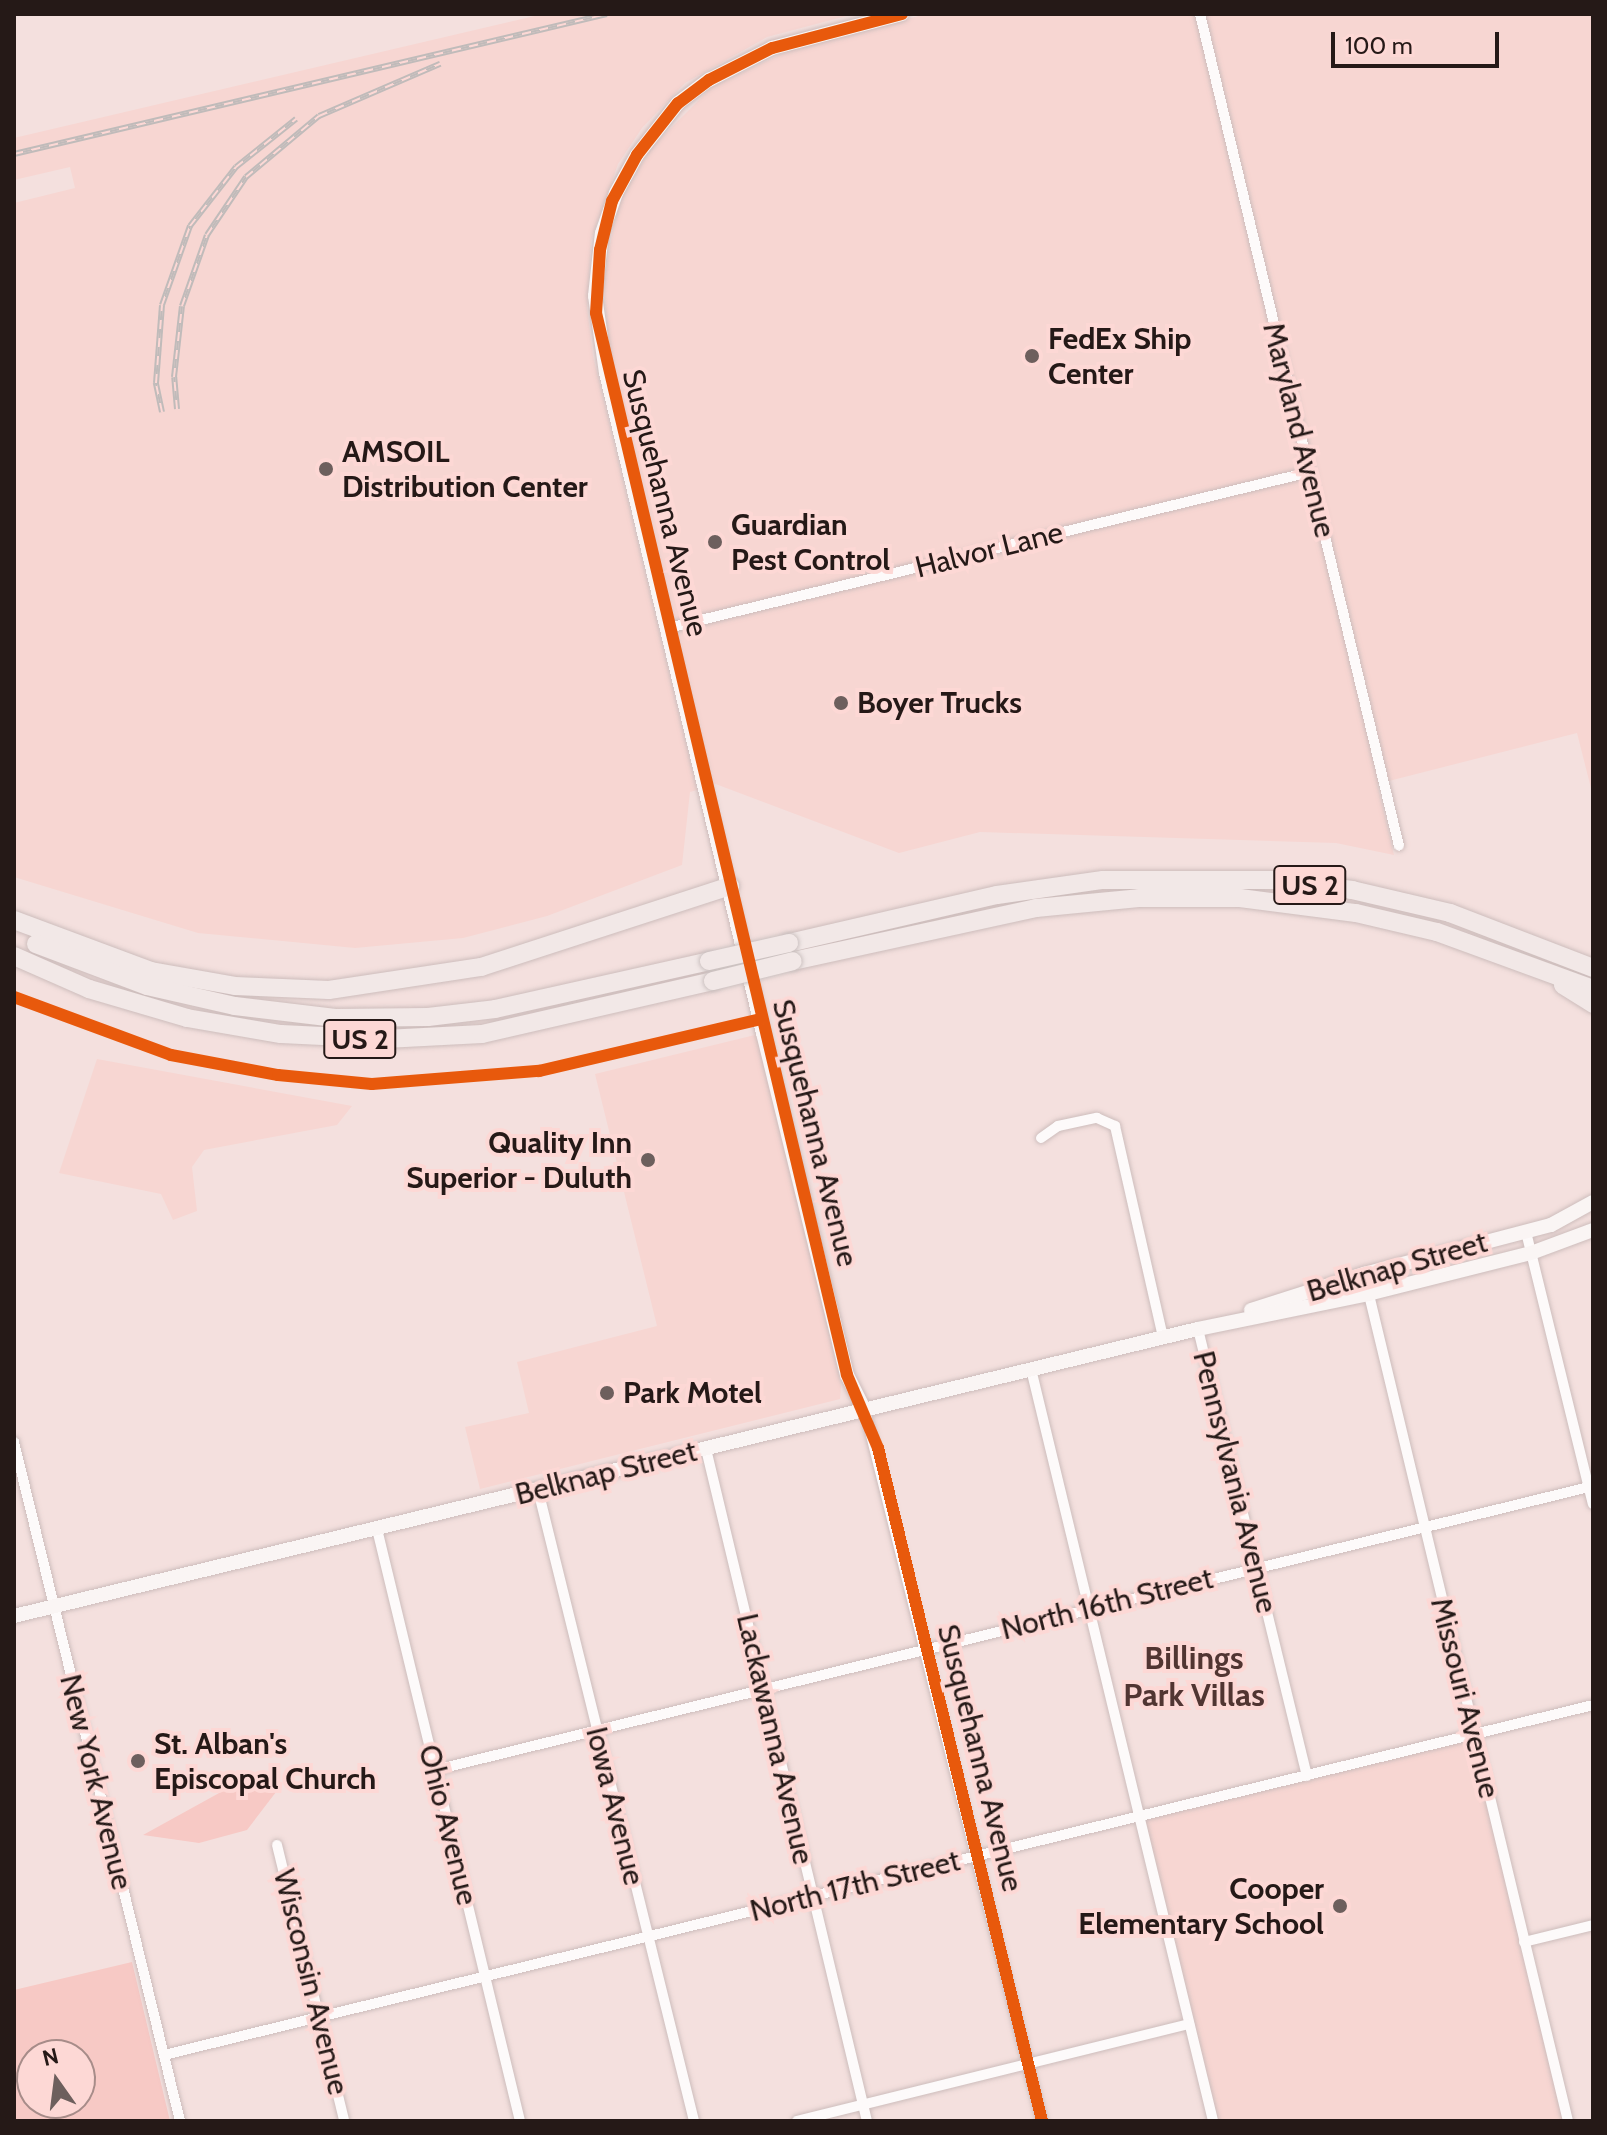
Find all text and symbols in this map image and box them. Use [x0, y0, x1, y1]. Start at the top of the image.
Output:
scale bar [1335, 16, 1503, 66]
text: 100 m [1345, 31, 1413, 60]
street label: Maryland Avenue [1255, 319, 1343, 541]
place label: FedEx Ship Center [1048, 321, 1191, 392]
marker: FedEx Ship Center [1023, 347, 1041, 365]
street label: Susquehanna Avenue [614, 366, 716, 640]
place label: AMSOIL Distribution Center [342, 434, 588, 504]
marker: AMSOIL Distribution Center [317, 460, 335, 478]
place label: Guardian Pest Control [731, 507, 890, 578]
street label: Halvor Lane [911, 514, 1067, 586]
marker: Guardian Pest Control [706, 533, 724, 551]
place label: Boyer Trucks [857, 685, 1022, 721]
marker: Boyer Trucks [832, 694, 850, 712]
road number: US 2 [1272, 861, 1348, 909]
street label: Susquehanna Avenue [764, 996, 866, 1270]
road number: US 2 [322, 1015, 398, 1063]
place label: Quality Inn Superior - Duluth [406, 1125, 632, 1196]
marker: Quality Inn Superior - Duluth [639, 1151, 657, 1169]
street label: Belknap Street [1303, 1224, 1491, 1310]
street label: Pennsylvania Avenue [1185, 1347, 1285, 1617]
place label: Park Motel [623, 1375, 762, 1411]
marker: Park Motel [598, 1384, 616, 1402]
street label: Belknap Street [512, 1433, 700, 1513]
street label: North 16th Street [997, 1560, 1217, 1648]
street label: Missouri Avenue [1423, 1594, 1507, 1802]
street label: Lackawanna Avenue [729, 1610, 821, 1868]
street label: Susquehanna Avenue [929, 1621, 1031, 1895]
district label: Billings Park Villas [1123, 1640, 1265, 1715]
street label: New York Avenue [52, 1671, 140, 1893]
street label: Iowa Avenue [578, 1723, 652, 1889]
place label: St. Alban's Episcopal Church [154, 1726, 376, 1796]
street label: Ohio Avenue [411, 1741, 485, 1909]
marker: St. Alban's Episcopal Church [129, 1752, 147, 1770]
street label: North 17th Street [746, 1843, 964, 1929]
street label: Wisconsin Avenue [266, 1866, 356, 2098]
place label: Cooper Elementary School [1078, 1871, 1324, 1942]
marker: Cooper Elementary School [1331, 1897, 1349, 1915]
north arrow [16, 2039, 96, 2119]
text: N [40, 2042, 61, 2072]

